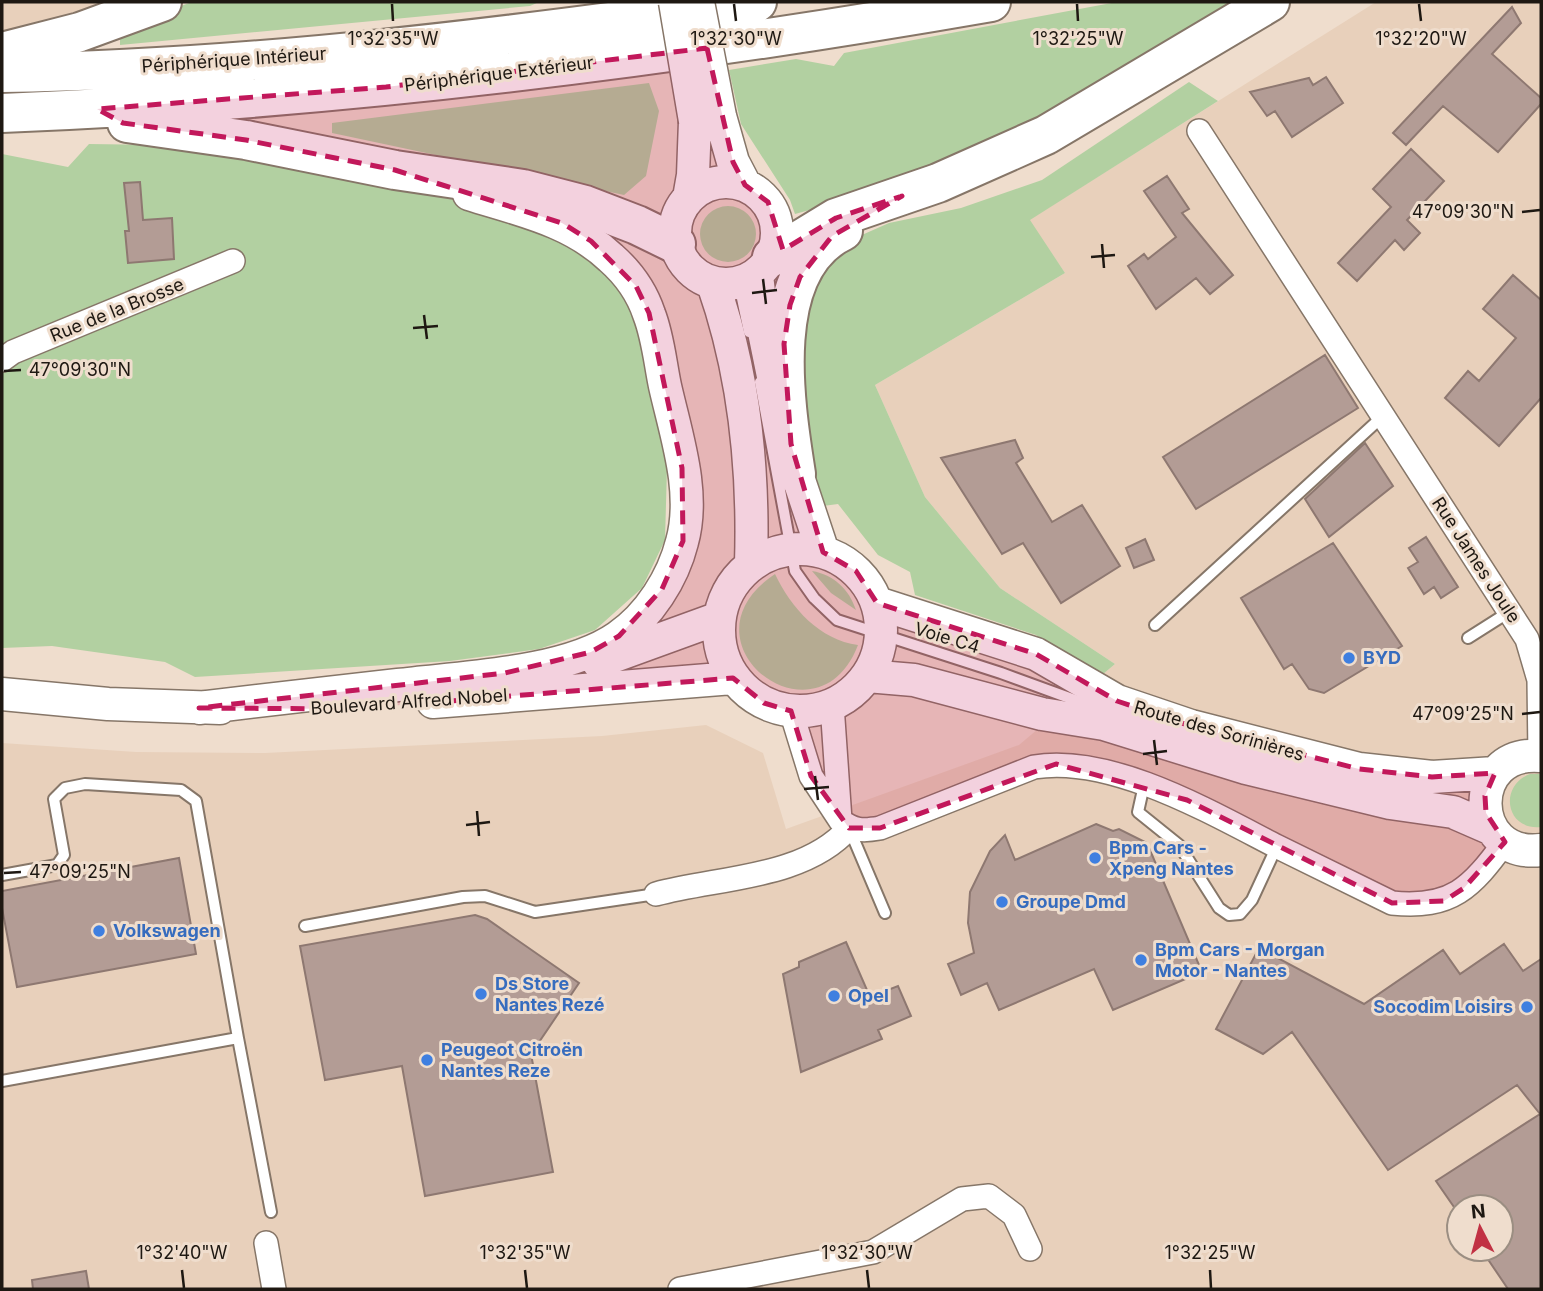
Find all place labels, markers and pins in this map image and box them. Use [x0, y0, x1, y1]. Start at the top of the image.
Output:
place label: BYD [1363, 647, 1401, 668]
marker: BYD [1341, 650, 1357, 666]
place label: Bpm Cars - Xpeng Nantes [1109, 837, 1234, 879]
marker: Bpm Cars - Xpeng Nantes [1087, 850, 1103, 866]
place label: Groupe Dmd [1016, 891, 1126, 912]
marker: Groupe Dmd [994, 894, 1010, 910]
place label: Volkswagen [113, 920, 221, 941]
marker: Volkswagen [91, 923, 107, 939]
place label: Bpm Cars - Morgan Motor - Nantes [1155, 939, 1325, 981]
marker: Bpm Cars - Morgan Motor - Nantes [1133, 952, 1149, 968]
place label: Ds Store Nantes Rezé [495, 973, 605, 1015]
place label: Opel [848, 985, 889, 1006]
marker: Ds Store Nantes Rezé [473, 986, 489, 1002]
marker: Opel [826, 988, 842, 1004]
place label: Socodim Loisirs [1373, 996, 1513, 1017]
marker: Socodim Loisirs [1519, 999, 1535, 1015]
place label: Peugeot Citroën Nantes Reze [441, 1039, 583, 1081]
marker: Peugeot Citroën Nantes Reze [419, 1052, 435, 1068]

